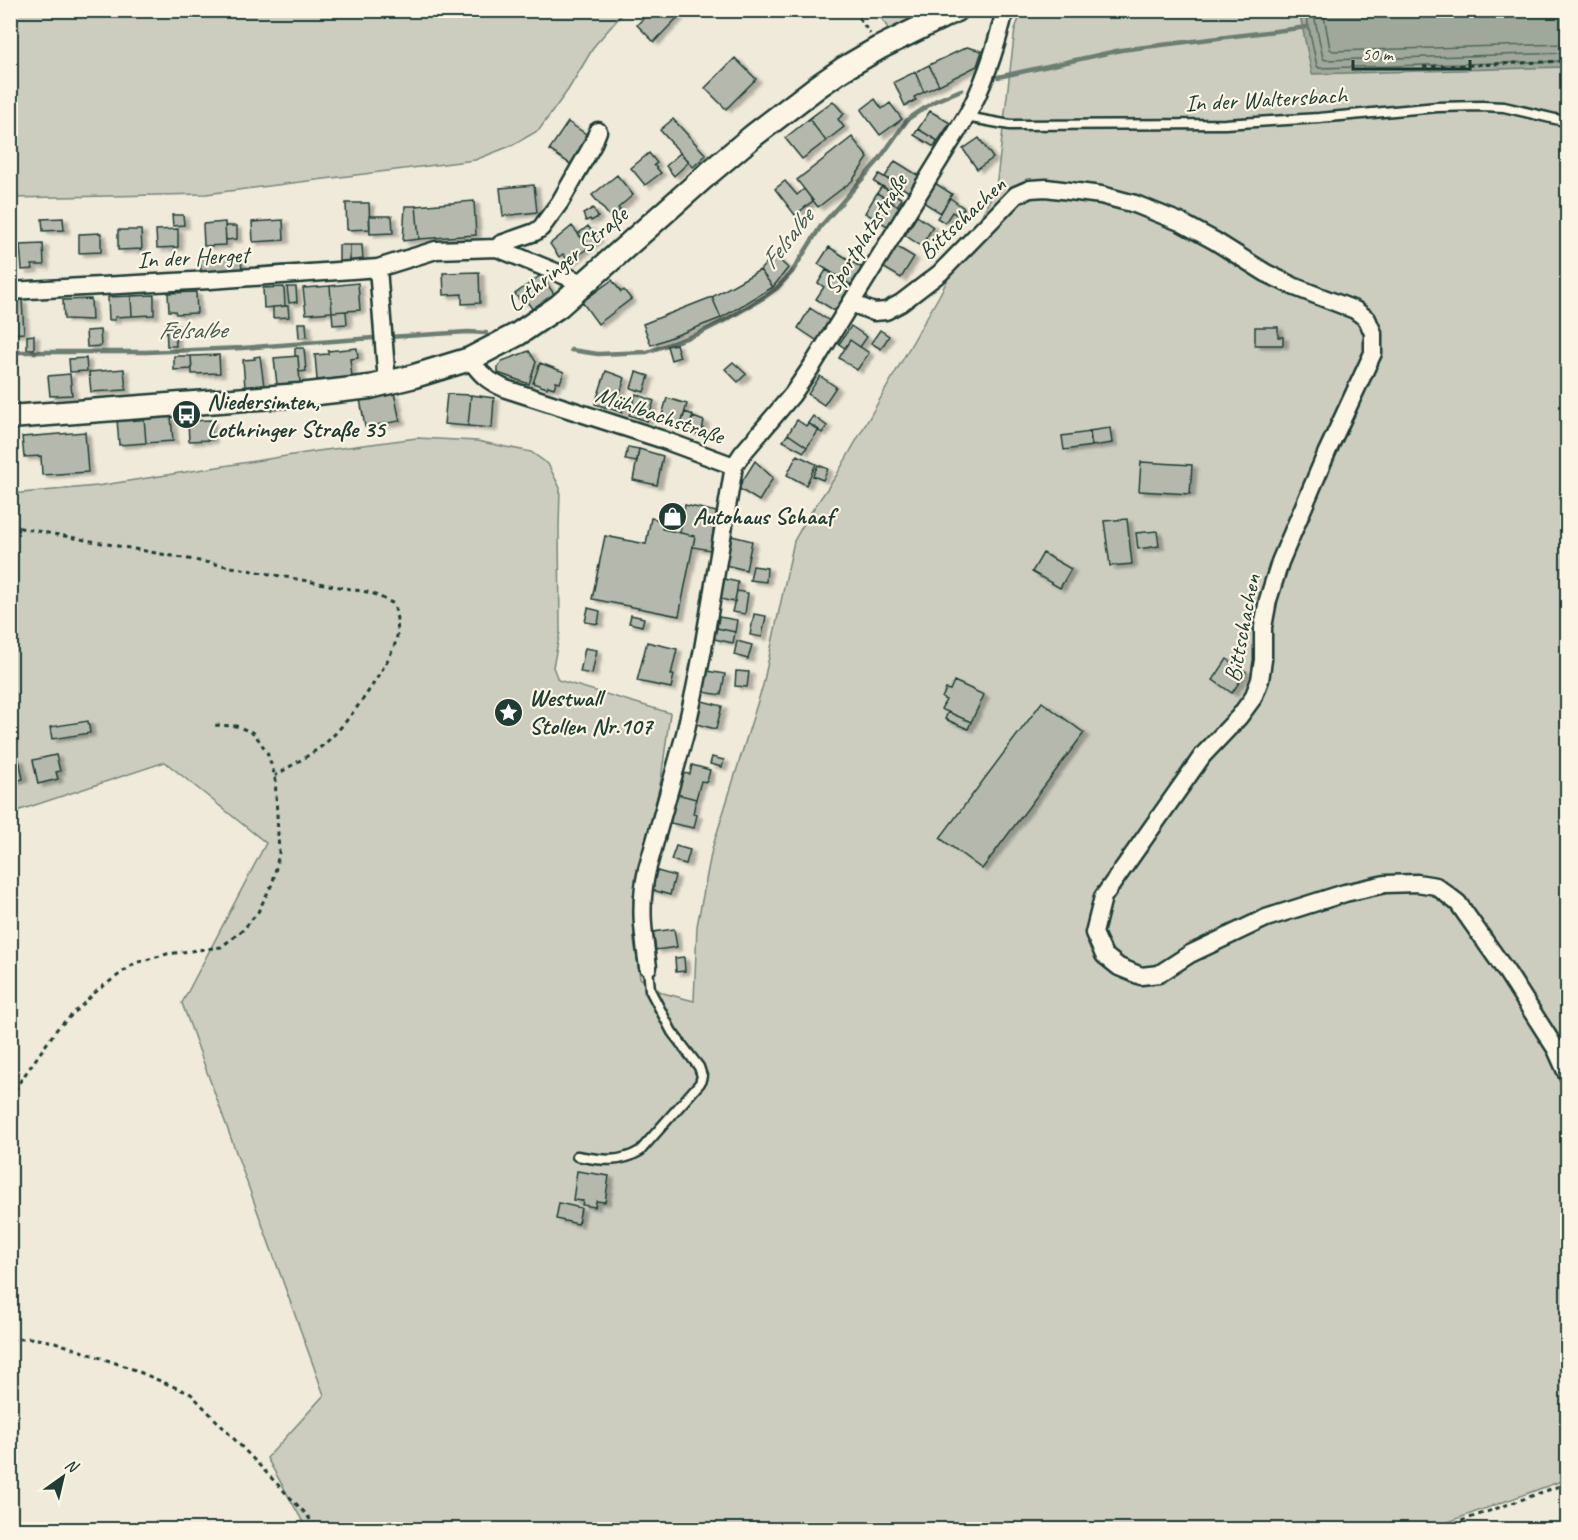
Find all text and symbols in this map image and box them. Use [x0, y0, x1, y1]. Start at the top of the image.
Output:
scale bar [1353, 33, 1470, 71]
text: 50 m [1362, 43, 1395, 65]
street label: In der Waltersbach [1184, 80, 1350, 118]
street label: Sportplatzstraße [816, 167, 915, 300]
street label: Bittschachen [912, 170, 1012, 266]
street label: Lothringer Straße [500, 198, 635, 318]
water label: Felsalbe [753, 199, 823, 276]
street label: In der Herget [136, 239, 253, 275]
water label: Felsalbe [158, 313, 230, 347]
street label: Mühlbachstraße [592, 379, 730, 452]
place label: Niedersimten, Lothringer Straße 35 [207, 386, 387, 444]
bus stop icon: Niedersimten, Lothringer Straße 35 [170, 399, 202, 431]
shop icon: Autohaus Schaaf [656, 500, 688, 532]
place label: Autohaus Schaaf [693, 501, 839, 531]
street label: Bittschachen [1217, 571, 1267, 684]
place label: Westwall Stollen Nr.107 [529, 683, 654, 741]
place icon: Westwall Stollen Nr.107 [492, 696, 524, 728]
north arrow [33, 1447, 93, 1507]
text: N [61, 1454, 83, 1478]

